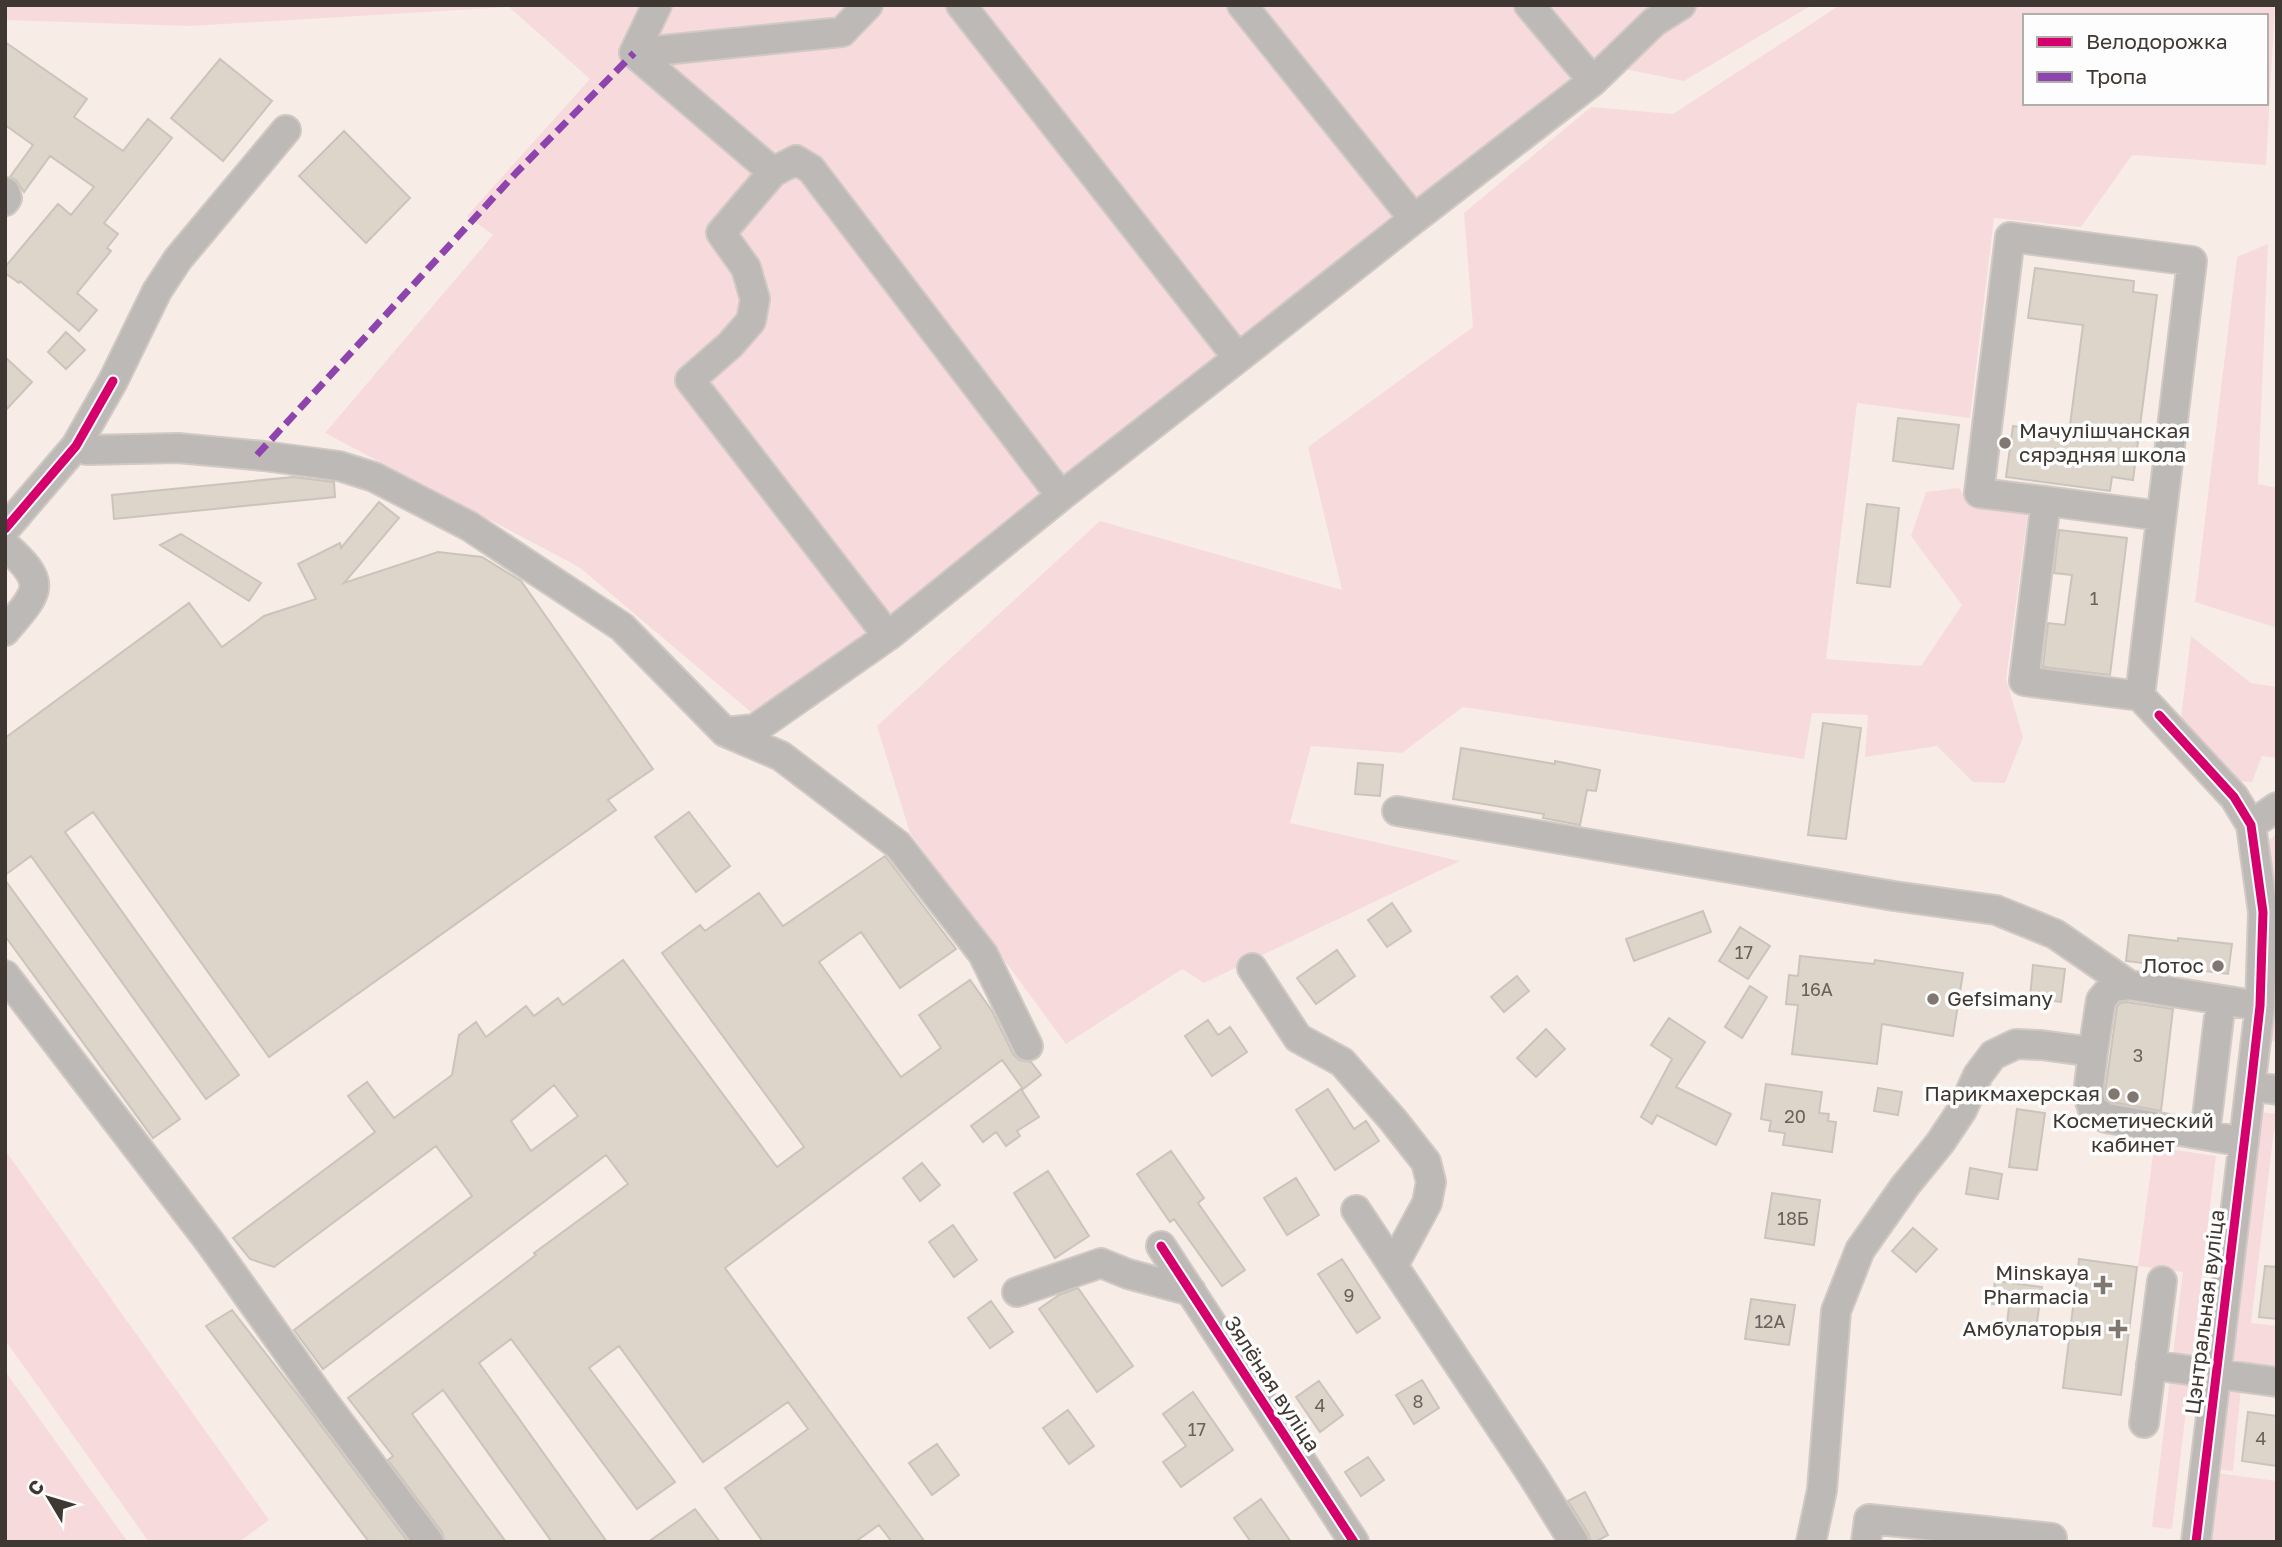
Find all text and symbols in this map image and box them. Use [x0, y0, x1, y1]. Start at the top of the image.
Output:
legend [2023, 14, 2268, 105]
text: Велодорожка [2086, 28, 2228, 54]
text: Тропа [2086, 63, 2147, 89]
place label: Мачулішчанская сярэдняя школа [2019, 417, 2190, 467]
marker: Мачулішчанская сярэдняя школа [1997, 435, 2013, 451]
house number: 1 [2090, 587, 2099, 609]
house number: 17 [1735, 941, 1753, 963]
place label: Лотос [2142, 952, 2204, 978]
marker: Лотос [2210, 958, 2226, 974]
house number: 16А [1801, 978, 1833, 1000]
place label: Gefsimany [1947, 985, 2053, 1011]
marker: Gefsimany [1925, 991, 1941, 1007]
house number: 3 [2133, 1044, 2143, 1066]
place label: Парикмахерская [1924, 1080, 2100, 1106]
marker: Парикмахерская [2106, 1086, 2122, 1102]
marker: Косметический кабинет [2125, 1089, 2141, 1105]
house number: 20 [1784, 1105, 1806, 1127]
place label: Косметический кабинет [2052, 1107, 2214, 1157]
house number: 18Б [1777, 1207, 1809, 1229]
street label: Цэнтральная вуліца [2179, 1208, 2229, 1416]
place label: Minskaya Pharmacia [1983, 1259, 2089, 1309]
marker: Minskaya Pharmacia [2095, 1277, 2111, 1293]
house number: 9 [1344, 1284, 1354, 1306]
street label: Зялёная вуліца [1219, 1310, 1327, 1457]
house number: 12А [1754, 1310, 1786, 1332]
place label: Амбулаторыя [1963, 1315, 2102, 1341]
marker: Амбулаторыя [2108, 1319, 2128, 1339]
house number: 8 [1413, 1390, 1423, 1412]
house number: 4 [1315, 1394, 1326, 1416]
house number: 17 [1188, 1418, 1206, 1440]
house number: 4 [2256, 1427, 2267, 1449]
north arrow [14, 1463, 84, 1533]
text: С [22, 1475, 48, 1500]

